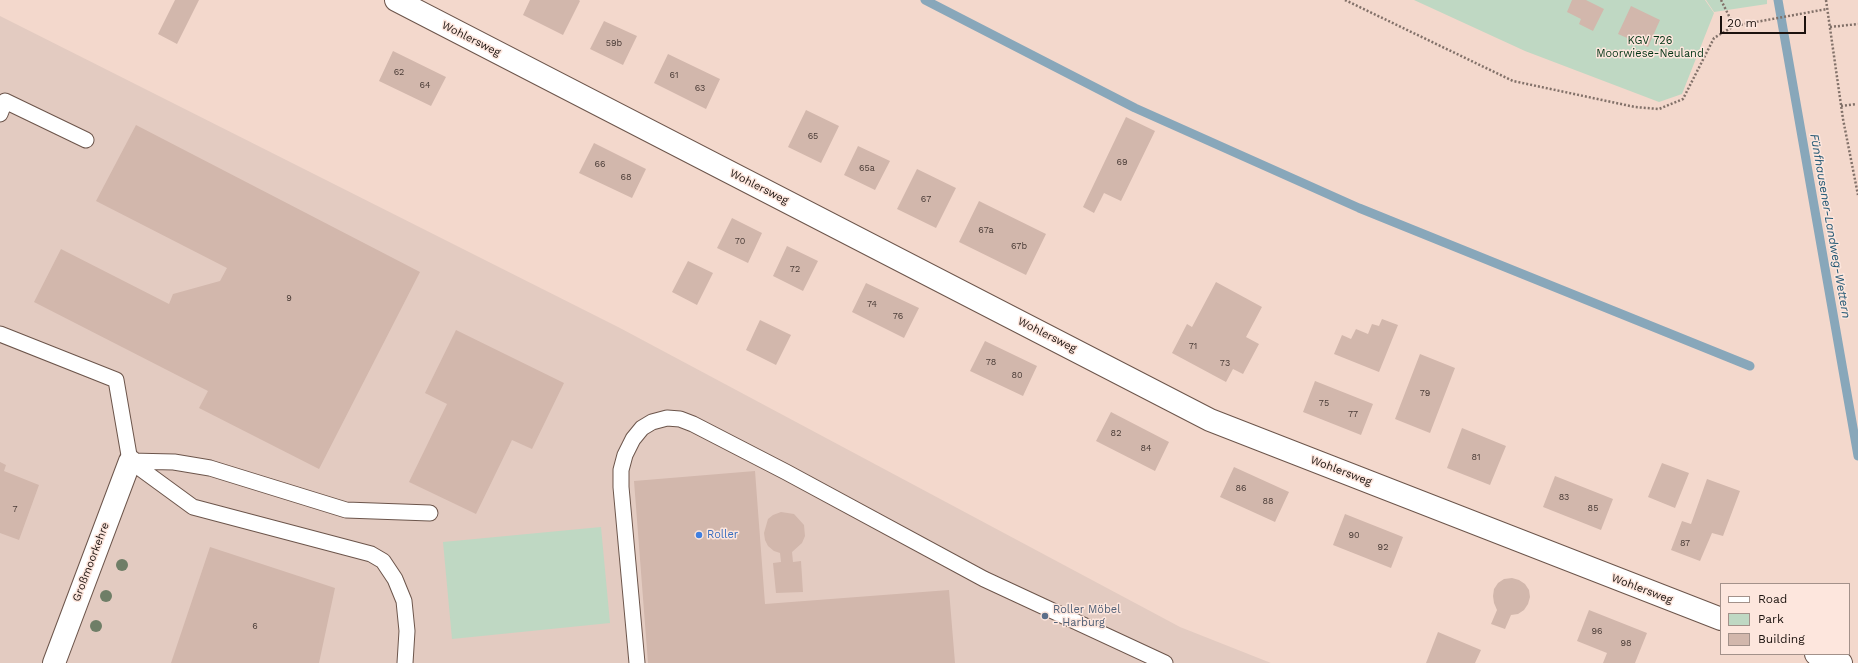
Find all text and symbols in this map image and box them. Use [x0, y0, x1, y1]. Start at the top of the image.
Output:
scale bar [1722, 8, 1808, 34]
text: 20 m [1727, 16, 1757, 30]
street label: Wohlersweg [439, 19, 503, 59]
park label: KGV 726 Moorwiese-Neuland [1596, 34, 1704, 60]
house number: 59b [606, 38, 622, 48]
house number: 62 [394, 67, 404, 77]
house number: 61 [670, 70, 678, 80]
house number: 64 [420, 80, 430, 90]
house number: 63 [695, 83, 705, 93]
house number: 65 [808, 131, 818, 141]
water label: Fünfhausener-Landweg-Wettern [1807, 133, 1853, 319]
house number: 69 [1116, 157, 1128, 167]
house number: 66 [595, 159, 605, 169]
house number: 65a [859, 163, 875, 173]
street label: Wohlersweg [727, 167, 791, 207]
house number: 68 [620, 172, 632, 182]
house number: 67 [921, 194, 931, 204]
house number: 67a [978, 225, 994, 235]
house number: 70 [735, 236, 745, 246]
house number: 67b [1011, 241, 1027, 251]
house number: 72 [790, 264, 800, 274]
house number: 9 [286, 293, 292, 303]
house number: 74 [867, 299, 877, 309]
house number: 76 [893, 311, 903, 321]
street label: Wohlersweg [1015, 315, 1079, 355]
house number: 71 [1189, 341, 1197, 351]
house number: 78 [986, 357, 996, 367]
house number: 73 [1220, 358, 1230, 368]
house number: 80 [1011, 370, 1023, 380]
house number: 79 [1420, 388, 1430, 398]
house number: 75 [1319, 398, 1329, 408]
house number: 77 [1348, 409, 1358, 419]
house number: 82 [1111, 428, 1121, 438]
house number: 84 [1140, 443, 1152, 453]
house number: 81 [1471, 452, 1481, 462]
street label: Wohlersweg [1309, 453, 1373, 489]
house number: 86 [1235, 483, 1247, 493]
house number: 83 [1559, 492, 1569, 502]
house number: 88 [1262, 496, 1274, 506]
house number: 85 [1588, 503, 1598, 513]
house number: 7 [12, 504, 18, 514]
street label: Großmoorkehre [70, 521, 112, 603]
place label: Roller [707, 528, 738, 542]
marker: Roller [694, 530, 704, 540]
house number: 90 [1348, 530, 1360, 540]
house number: 87 [1680, 538, 1690, 548]
house number: 92 [1378, 542, 1388, 552]
street label: Wohlersweg [1610, 571, 1674, 607]
legend [1720, 583, 1850, 655]
text: Road [1758, 592, 1787, 606]
place label: Roller Möbel - Harburg [1053, 603, 1121, 629]
marker: Roller Möbel - Harburg [1040, 611, 1050, 621]
text: Park [1758, 612, 1784, 626]
house number: 6 [252, 621, 258, 631]
house number: 96 [1591, 626, 1603, 636]
text: Building [1758, 632, 1805, 646]
house number: 98 [1620, 638, 1632, 648]

